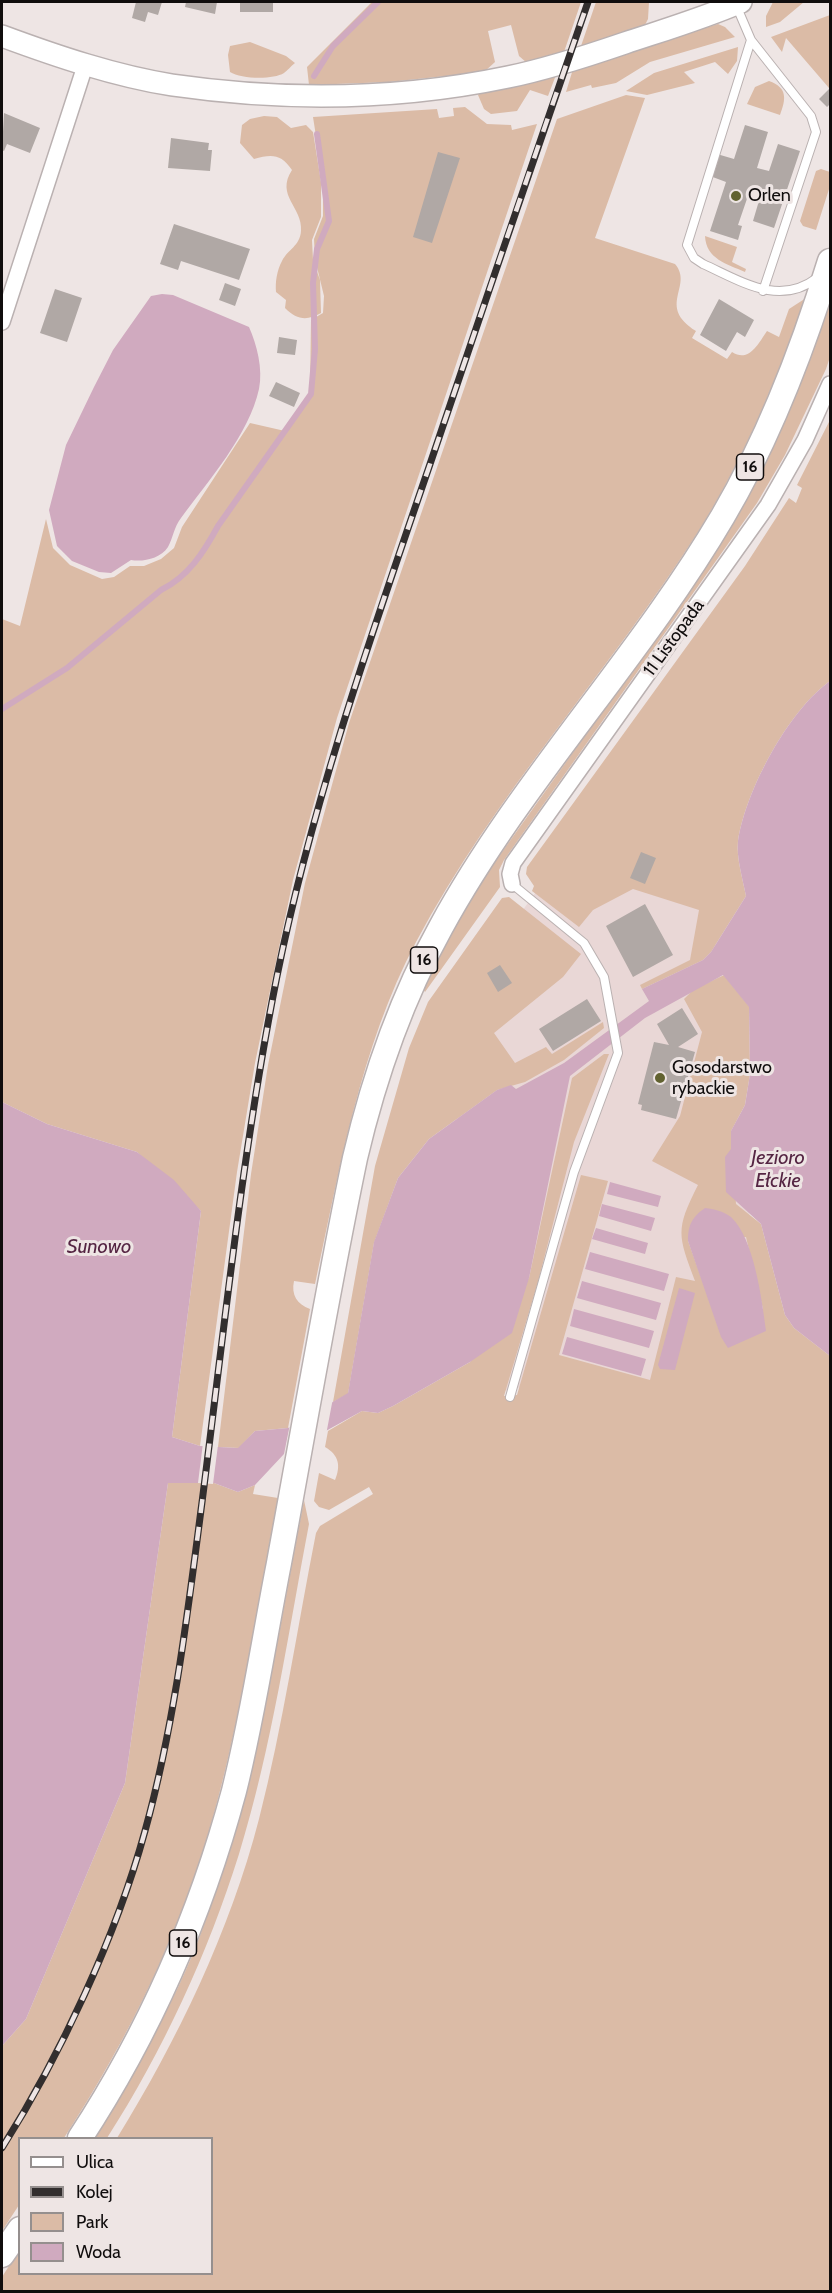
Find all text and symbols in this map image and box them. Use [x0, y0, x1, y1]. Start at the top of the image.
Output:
place label: Orlen [748, 185, 791, 207]
marker: Orlen [729, 189, 743, 203]
road number: 16 [736, 454, 764, 480]
street label: 11 Listopada [639, 596, 709, 680]
road number: 16 [410, 947, 438, 973]
place label: Gosodarstwo rybackie [672, 1057, 772, 1100]
marker: Gosodarstwo rybackie [653, 1071, 667, 1085]
water label: Jezioro Ełckie [751, 1146, 805, 1193]
water label: Sunowo [67, 1235, 131, 1259]
road number: 16 [170, 1930, 196, 1956]
legend [18, 2137, 213, 2275]
text: Ulica [76, 2151, 114, 2173]
text: Kolej [76, 2181, 113, 2203]
text: Park [76, 2211, 108, 2233]
text: Woda [76, 2241, 121, 2263]

